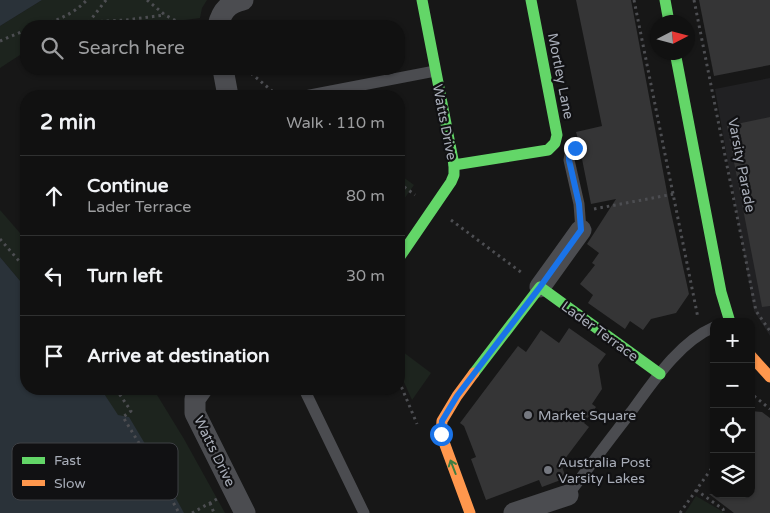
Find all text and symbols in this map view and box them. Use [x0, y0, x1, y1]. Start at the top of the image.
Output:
north arrow [650, 15, 695, 60]
search box [20, 20, 405, 75]
street label: Mortley Lane [544, 32, 577, 121]
icon: search [38, 34, 66, 62]
text: Search here [78, 37, 185, 59]
street label: Watts Drive [429, 83, 460, 161]
text: 2 min [40, 110, 96, 135]
text: Walk · 110 m [286, 113, 385, 133]
street label: Varsity Parade [724, 116, 759, 214]
route end [564, 137, 587, 160]
text: Continue [87, 175, 169, 197]
icon: ahead [40, 182, 68, 210]
text: 80 m [346, 186, 385, 206]
text: Lader Terrace [87, 197, 191, 217]
icon: left [40, 262, 68, 290]
text: Turn left [87, 265, 163, 287]
text: 30 m [346, 266, 385, 286]
street label: Lader Terrace [558, 298, 642, 365]
map controls [710, 318, 755, 498]
button: + [710, 318, 755, 363]
icon: arrive [40, 342, 68, 370]
text: Arrive at destination [87, 345, 270, 367]
button: − [710, 363, 755, 408]
place label: Market Square [538, 407, 636, 424]
button: locate [710, 408, 755, 453]
marker: Market Square [522, 409, 534, 421]
street label: Watts Drive [190, 413, 239, 490]
route start [430, 423, 453, 446]
legend [12, 443, 178, 500]
text: Fast [54, 452, 82, 469]
button: layers [710, 453, 755, 498]
place label: Australia Post Varsity Lakes [558, 454, 651, 487]
one-way arrow [448, 460, 457, 476]
marker: Australia Post Varsity Lakes [542, 464, 554, 476]
text: Slow [54, 475, 86, 492]

